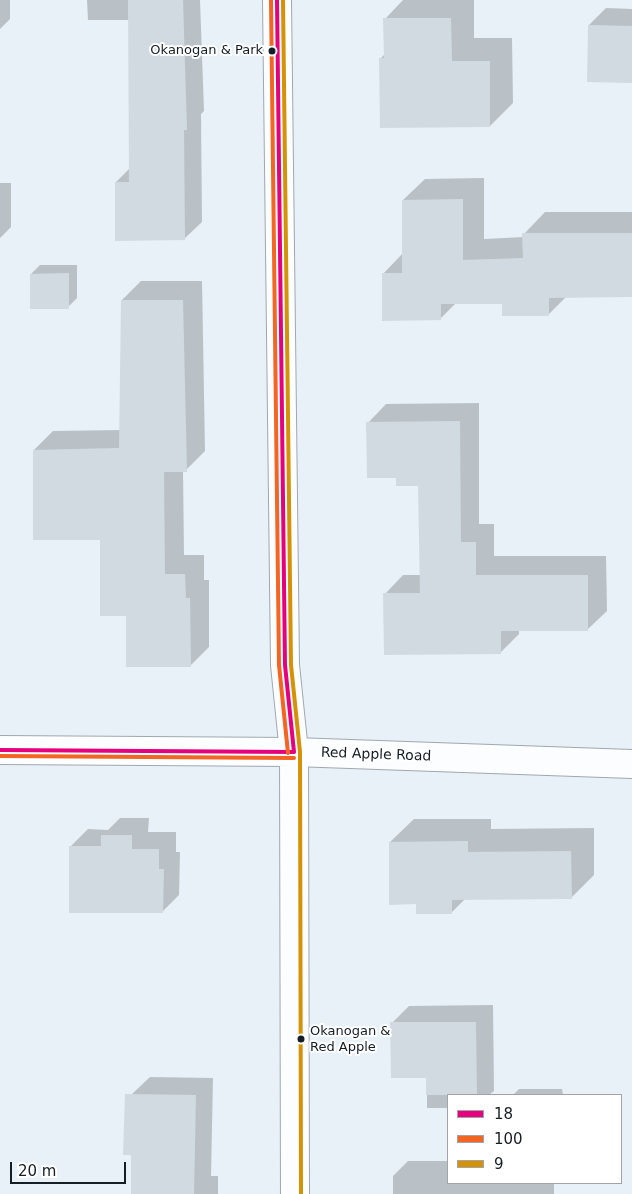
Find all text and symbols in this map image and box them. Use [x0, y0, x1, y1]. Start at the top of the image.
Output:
place label: Okanogan & Park [150, 43, 263, 59]
marker: Okanogan & Park [267, 46, 277, 56]
street label: Red Apple Road [320, 745, 432, 765]
place label: Okanogan & Red Apple [310, 1024, 390, 1055]
marker: Okanogan & Red Apple [296, 1034, 306, 1044]
legend [447, 1094, 622, 1184]
text: 18 [494, 1105, 513, 1123]
text: 100 [494, 1130, 523, 1148]
scale bar [12, 1152, 129, 1184]
text: 9 [494, 1155, 504, 1173]
text: 20 m [18, 1162, 56, 1180]

